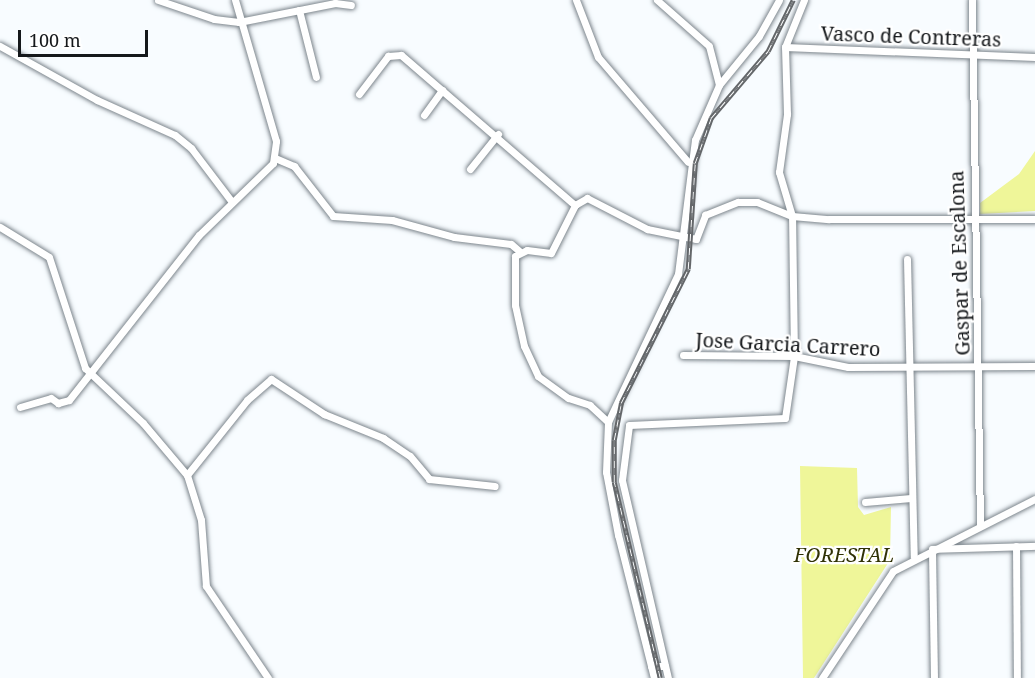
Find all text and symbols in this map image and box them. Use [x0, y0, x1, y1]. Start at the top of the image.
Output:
scale bar [21, 18, 152, 56]
street label: Vasco de Contreras [820, 21, 1002, 51]
text: 100 m [29, 28, 81, 52]
street label: Gaspar de Escalona [944, 170, 974, 356]
street label: Jose Garcia Carrero [695, 327, 881, 361]
park label: FORESTAL [794, 542, 894, 566]

